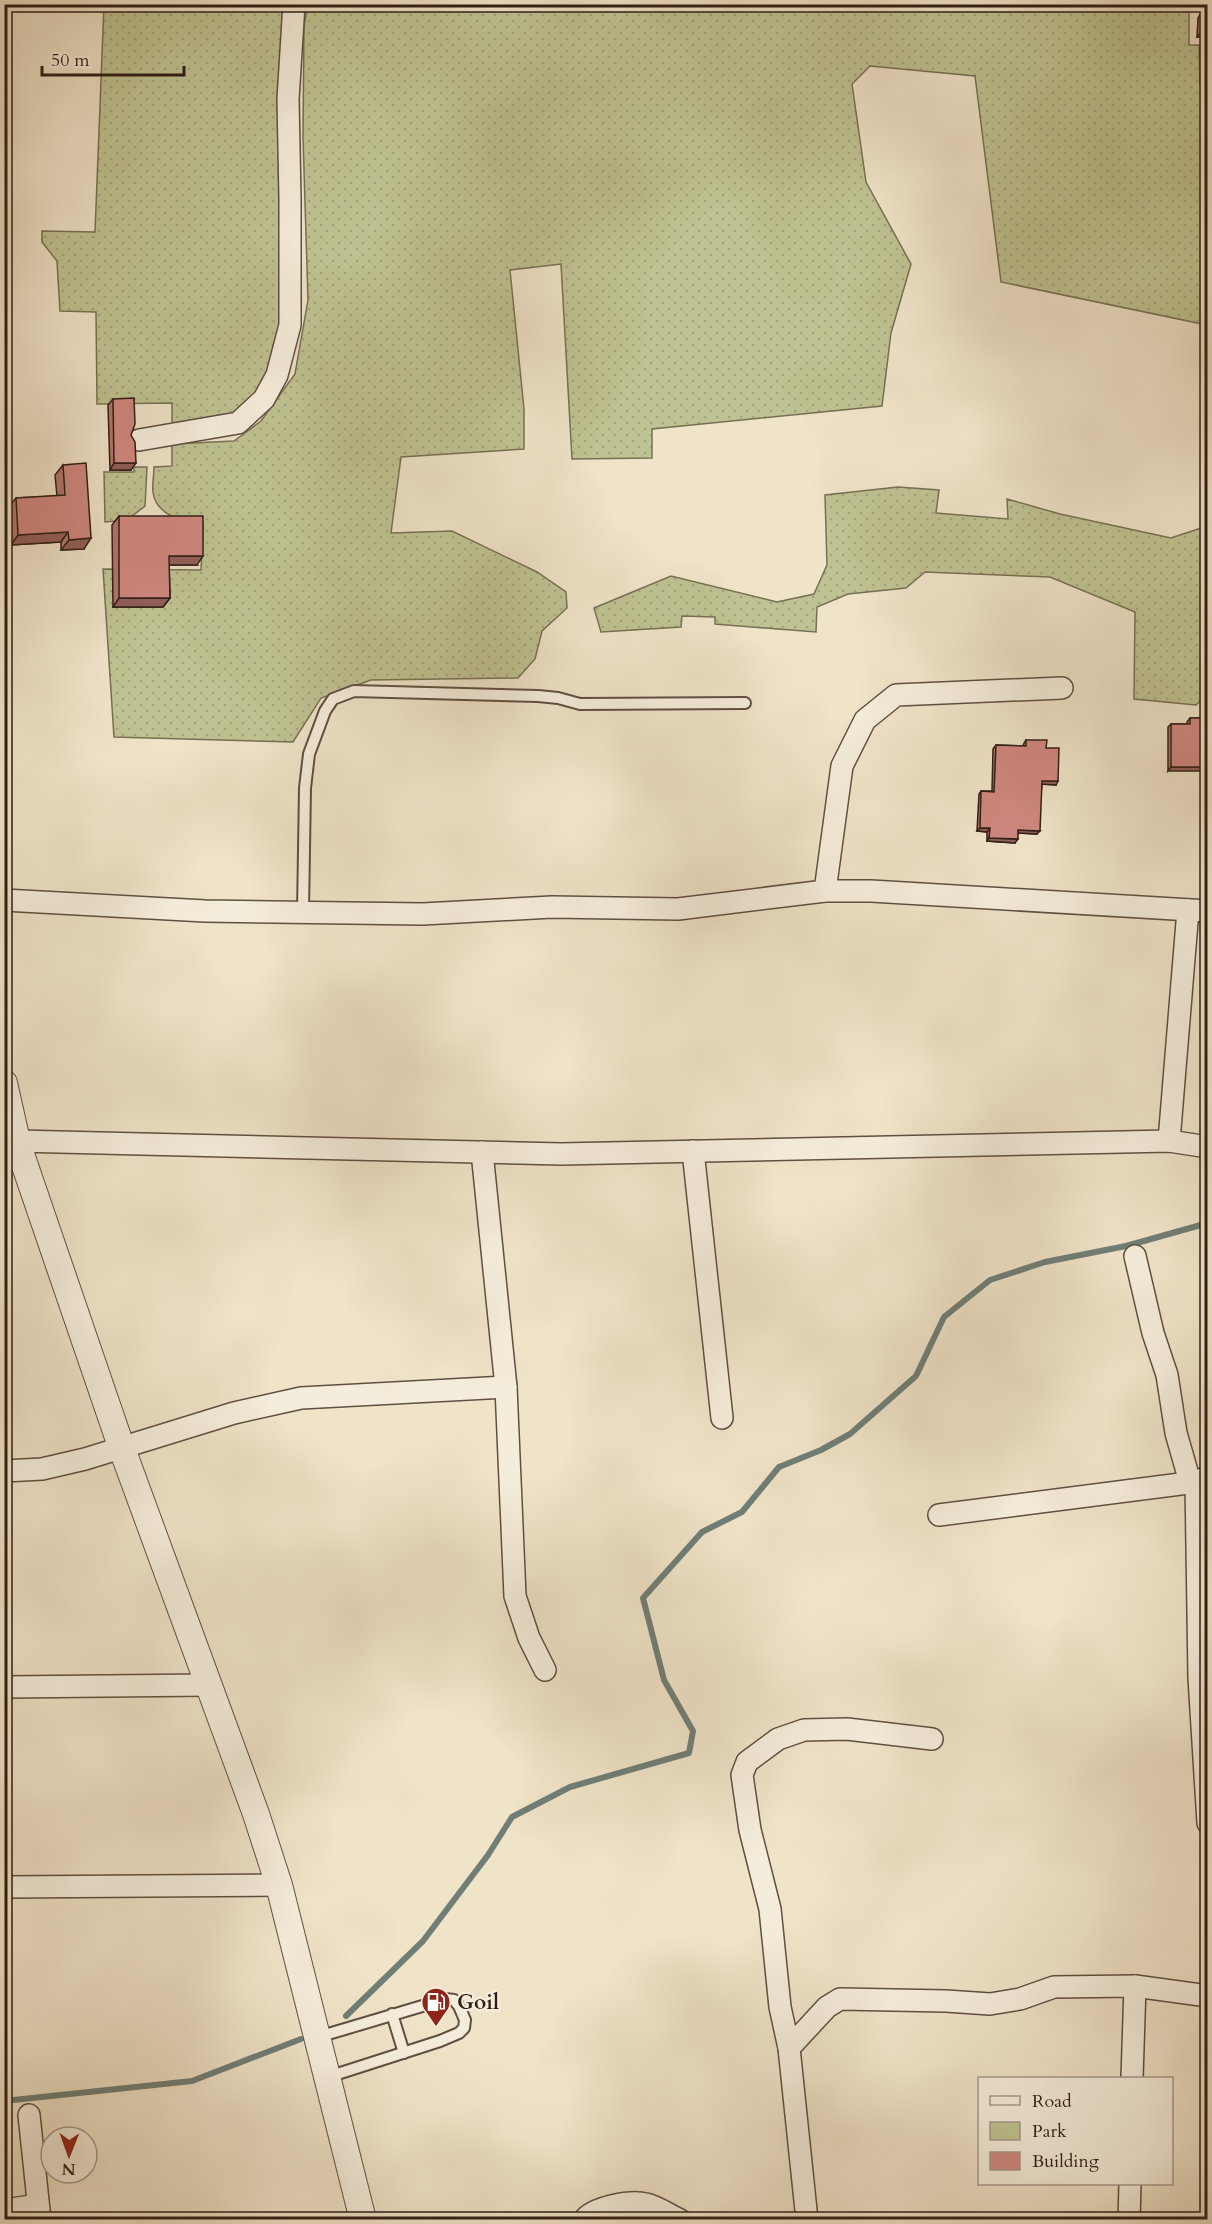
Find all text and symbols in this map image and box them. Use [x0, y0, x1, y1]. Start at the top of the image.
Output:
scale bar [42, 39, 184, 77]
text: 50 m [51, 48, 90, 73]
fuel station icon: Goil [420, 1986, 452, 2028]
place label: Goil [457, 1988, 499, 2017]
legend [978, 2077, 1173, 2185]
text: Road [1032, 2089, 1072, 2114]
text: Park [1032, 2119, 1067, 2144]
north arrow [39, 2125, 99, 2185]
text: Building [1032, 2149, 1100, 2174]
text: N [62, 2158, 76, 2180]

